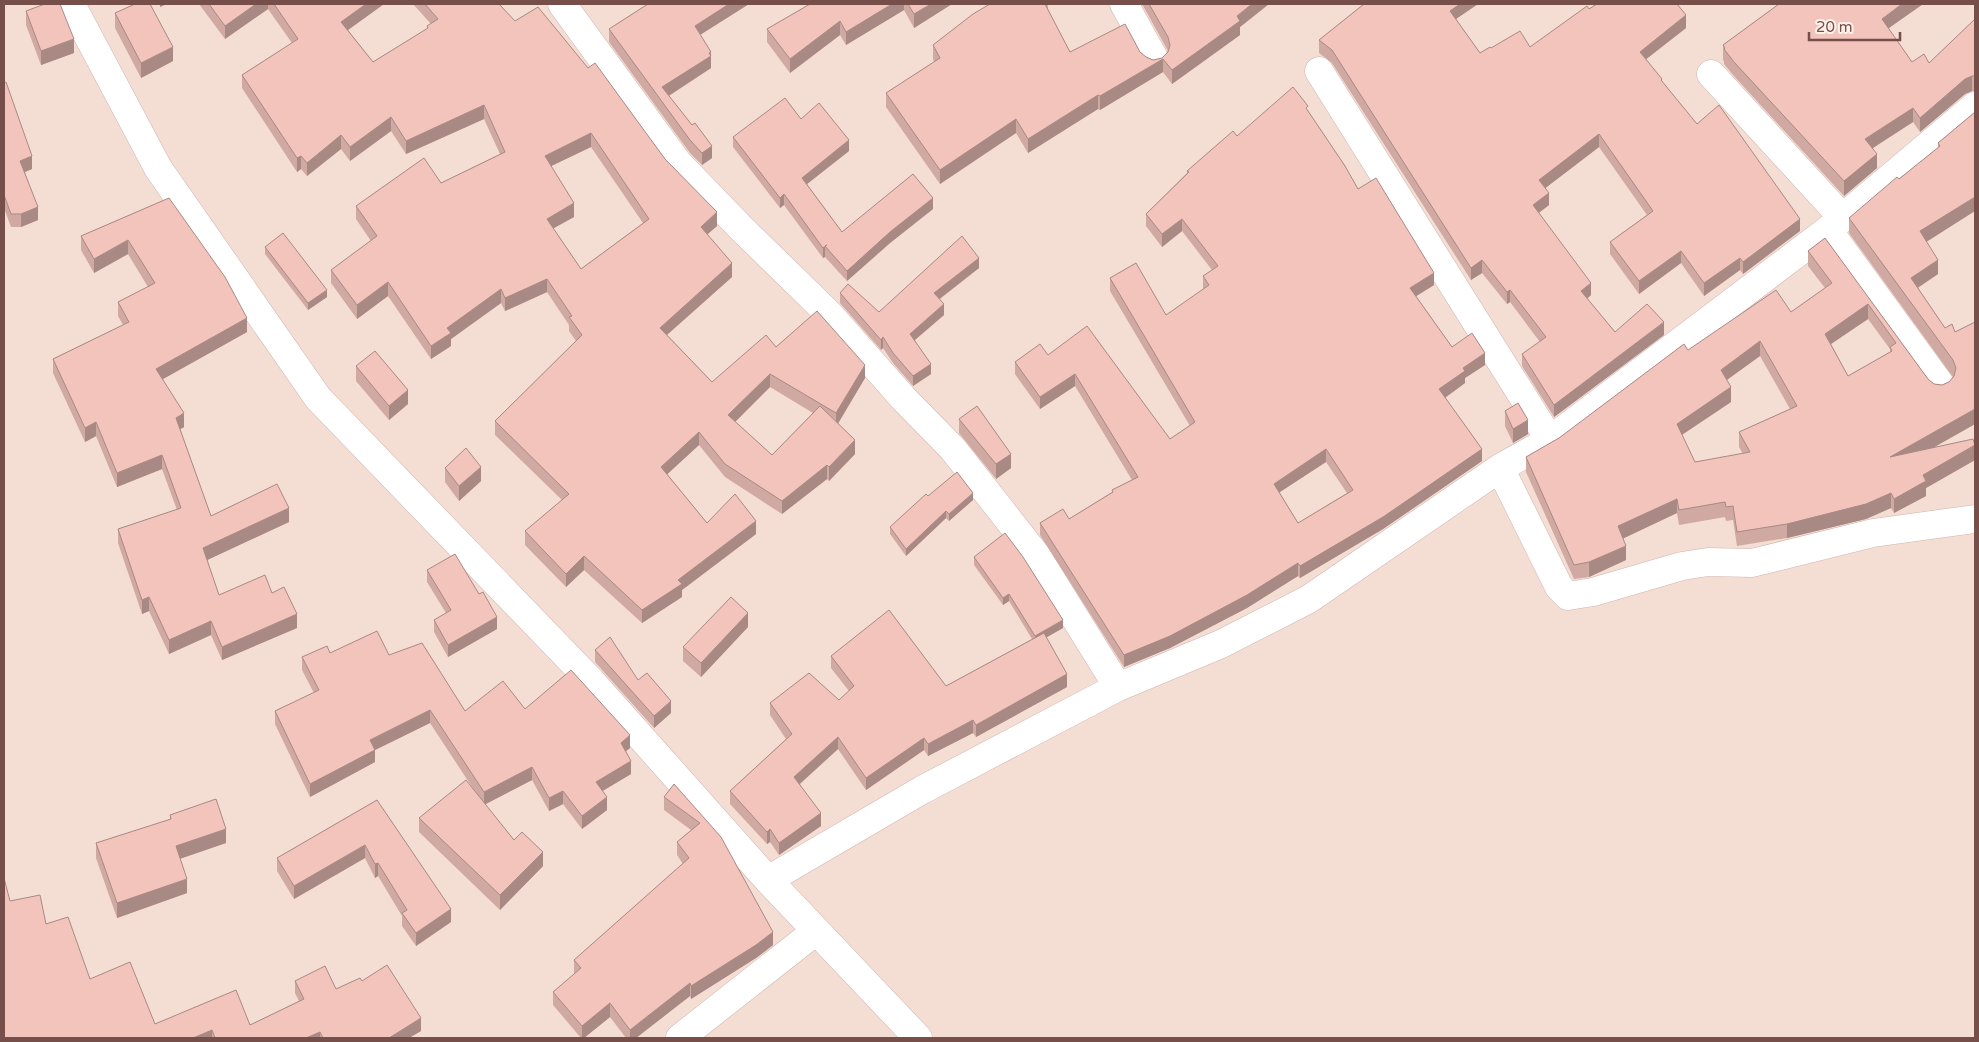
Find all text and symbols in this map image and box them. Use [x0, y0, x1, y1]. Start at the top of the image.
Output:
scale bar [1809, 10, 1900, 42]
text: 20 m [1816, 18, 1853, 36]

